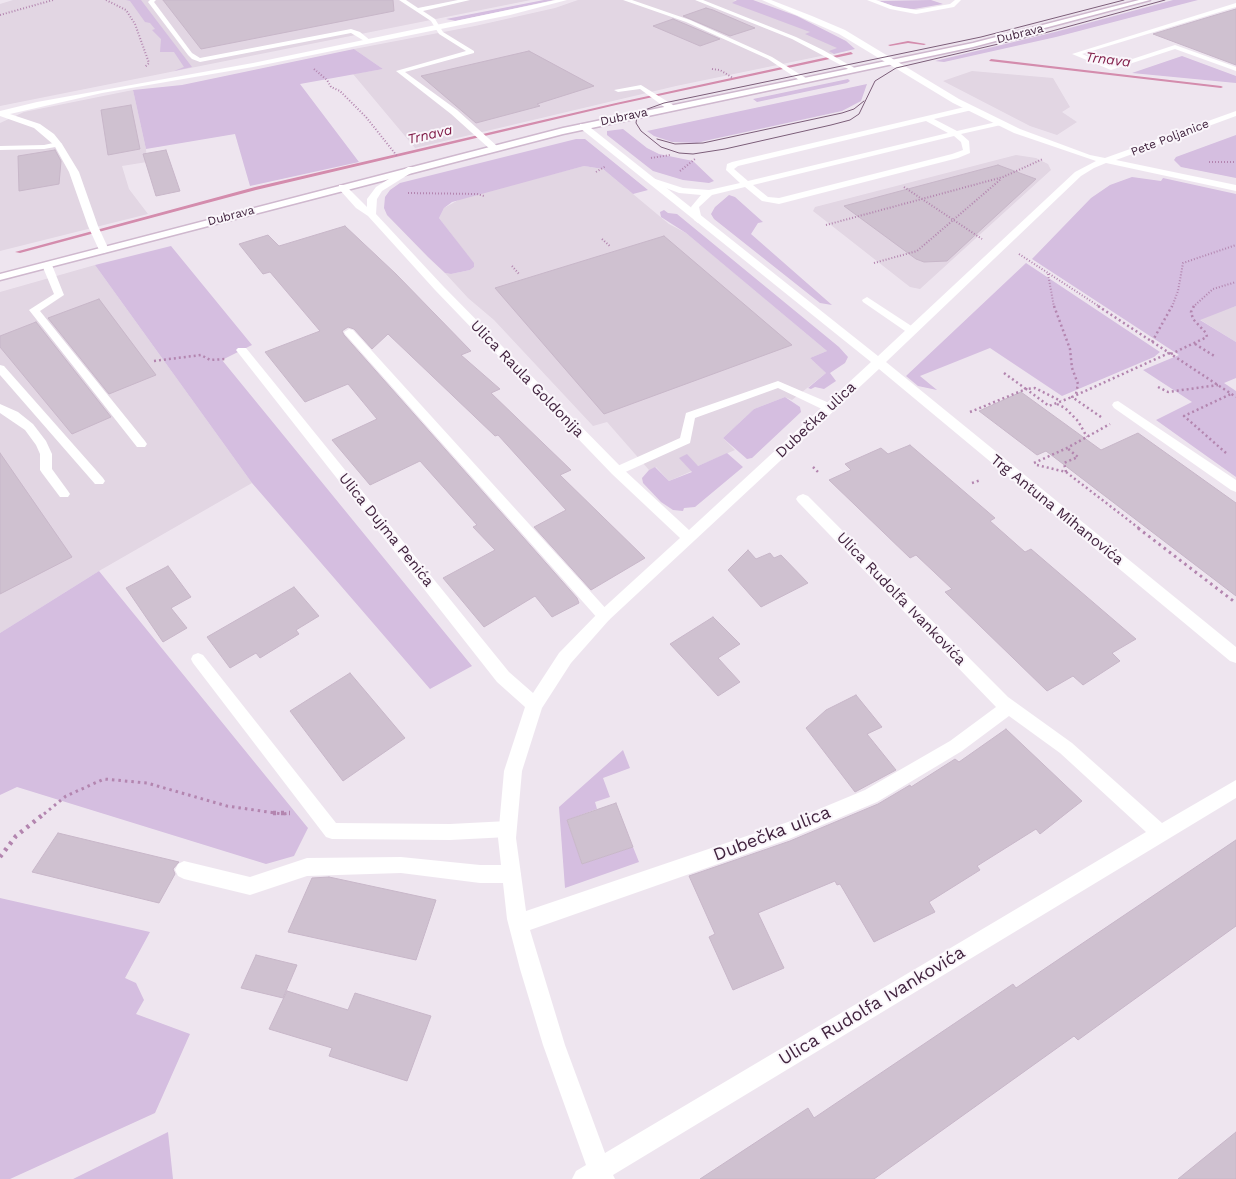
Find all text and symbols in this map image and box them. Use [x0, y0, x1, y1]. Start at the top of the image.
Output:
street label: Dubrava [995, 21, 1045, 47]
water label: Trnava [1084, 49, 1132, 71]
street label: Dubrava [599, 105, 649, 129]
street label: Pete Poljanice [1129, 117, 1211, 159]
water label: Trnava [406, 122, 454, 148]
street label: Dubrava [206, 203, 256, 229]
street label: Ulica Raula Goldonija [466, 317, 588, 441]
street label: Dubečka ulica [772, 378, 860, 462]
street label: Trg Antuna Mihanovića [987, 451, 1127, 569]
street label: Ulica Dujma Penića [335, 470, 437, 590]
street label: Ulica Rudolfa Ivankovića [833, 529, 969, 669]
street label: Dubečka ulica [710, 802, 834, 866]
street label: Ulica Rudolfa Ivankovića [775, 942, 969, 1070]

